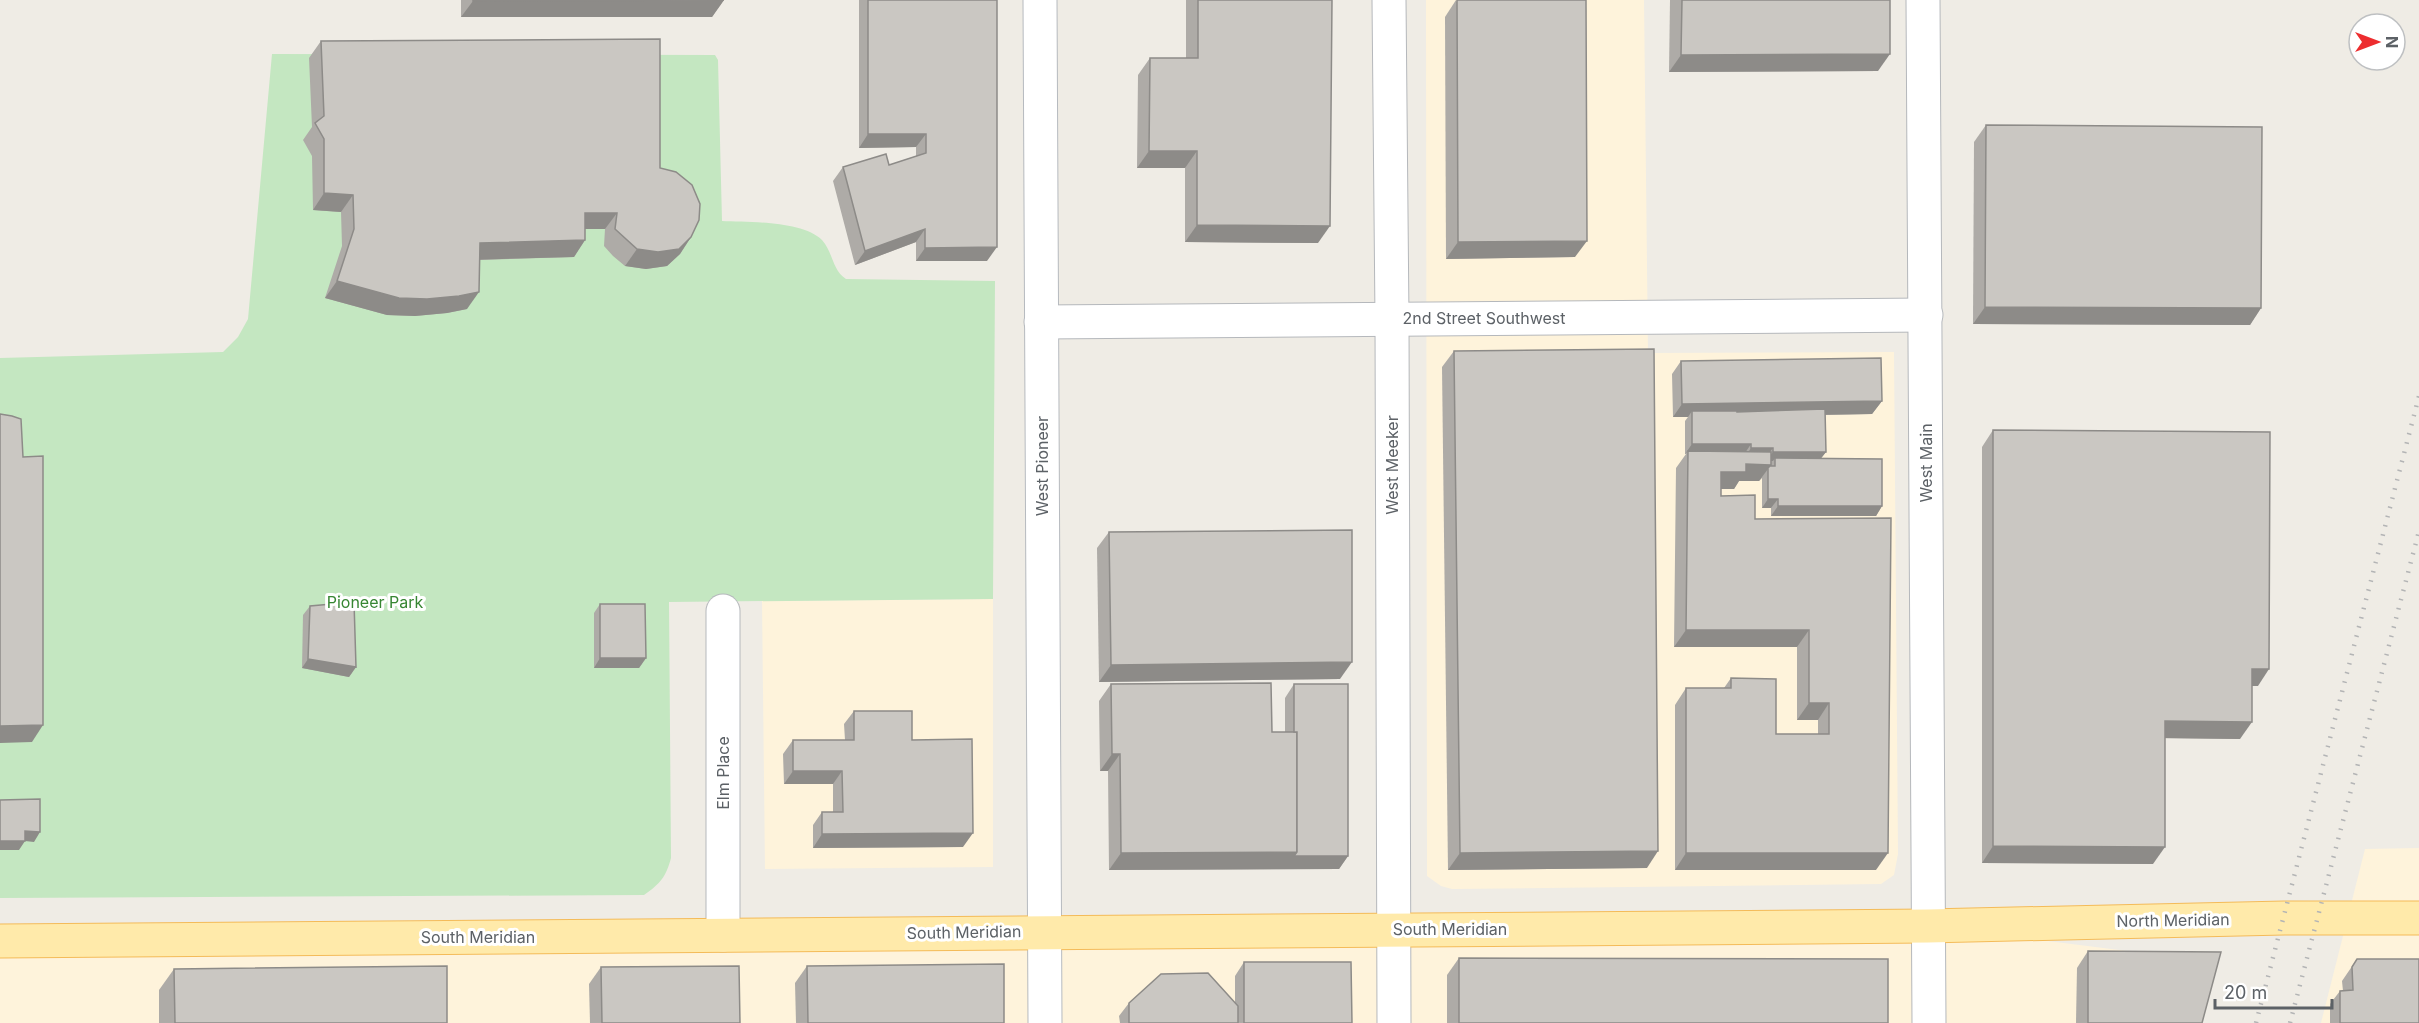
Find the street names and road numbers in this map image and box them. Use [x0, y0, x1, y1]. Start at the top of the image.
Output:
street label: 2nd Street Southwest [1403, 308, 1565, 328]
street label: West Meeker [1382, 415, 1402, 515]
street label: West Pioneer [1032, 416, 1052, 516]
street label: West Main [1916, 423, 1936, 503]
street label: Elm Place [713, 736, 733, 810]
street label: North Meridian [2116, 909, 2230, 931]
street label: South Meridian [1393, 919, 1507, 939]
street label: South Meridian [907, 921, 1021, 943]
street label: South Meridian [421, 927, 535, 947]

